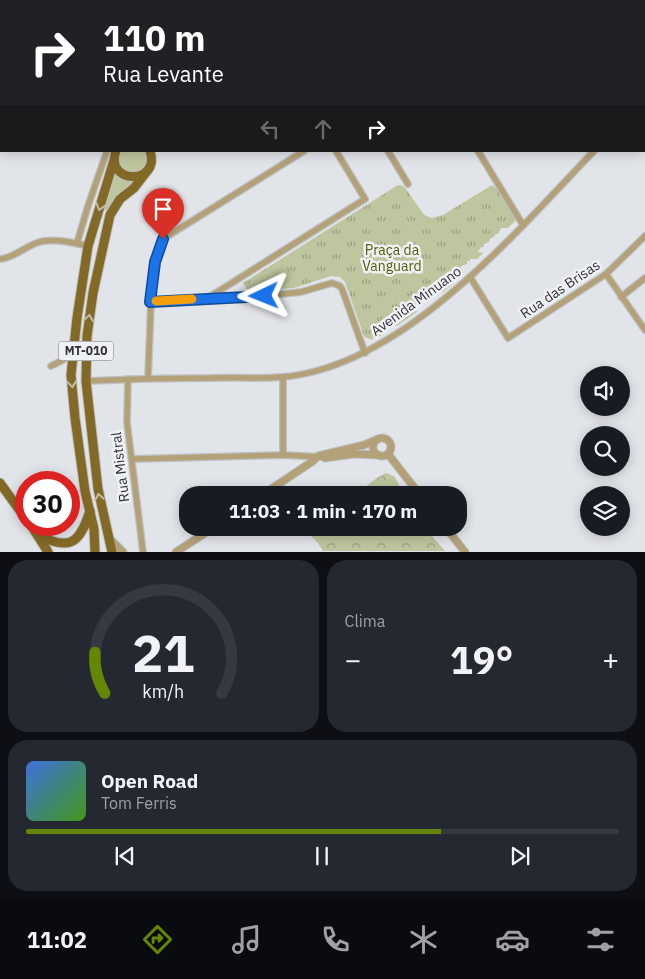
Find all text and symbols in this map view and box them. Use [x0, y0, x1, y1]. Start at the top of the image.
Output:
text: 110 m [103, 15, 206, 61]
icon: right [20, 20, 85, 85]
text: Rua Levante [103, 59, 224, 88]
icon: left [256, 115, 284, 143]
icon: ahead [309, 115, 337, 143]
icon: right [362, 115, 390, 143]
pin [142, 188, 184, 239]
icon: arrive [149, 195, 177, 223]
one-way arrow [95, 202, 105, 210]
park label: Praça da Vanguard [362, 241, 422, 275]
street label: Rua das Brisas [517, 256, 603, 322]
street label: Avenida Minuano [367, 262, 465, 340]
position arrow [237, 269, 289, 321]
one-way arrow [83, 314, 94, 322]
road number: MT-010 [58, 342, 114, 361]
map controls [580, 366, 630, 536]
button: sound [580, 366, 630, 416]
one-way arrow [66, 380, 77, 388]
button: search [580, 426, 630, 476]
street label: Rua Mistral [107, 431, 133, 503]
speed limit sign: 30 [15, 471, 80, 536]
button: layers [580, 486, 630, 536]
one-way arrow [95, 493, 105, 501]
text: 11:03 · 1 min · 170 m [229, 499, 417, 523]
text: Clima [345, 611, 385, 631]
text: 21 [132, 619, 194, 686]
text: 19° [450, 635, 513, 684]
text: − [345, 641, 361, 678]
text: + [602, 641, 619, 678]
text: km/h [142, 680, 184, 703]
text: Open Road [101, 769, 198, 793]
text: Tom Ferris [101, 793, 177, 813]
icon: previous [111, 842, 139, 870]
icon: pause [308, 842, 336, 870]
icon: next [506, 842, 534, 870]
icon: directions [140, 922, 175, 957]
icon: music [229, 922, 264, 957]
icon: phone [318, 922, 353, 957]
icon: climate [406, 922, 441, 957]
icon: car [495, 922, 530, 957]
icon: filters [583, 922, 618, 957]
text: 11:02 [27, 925, 87, 954]

